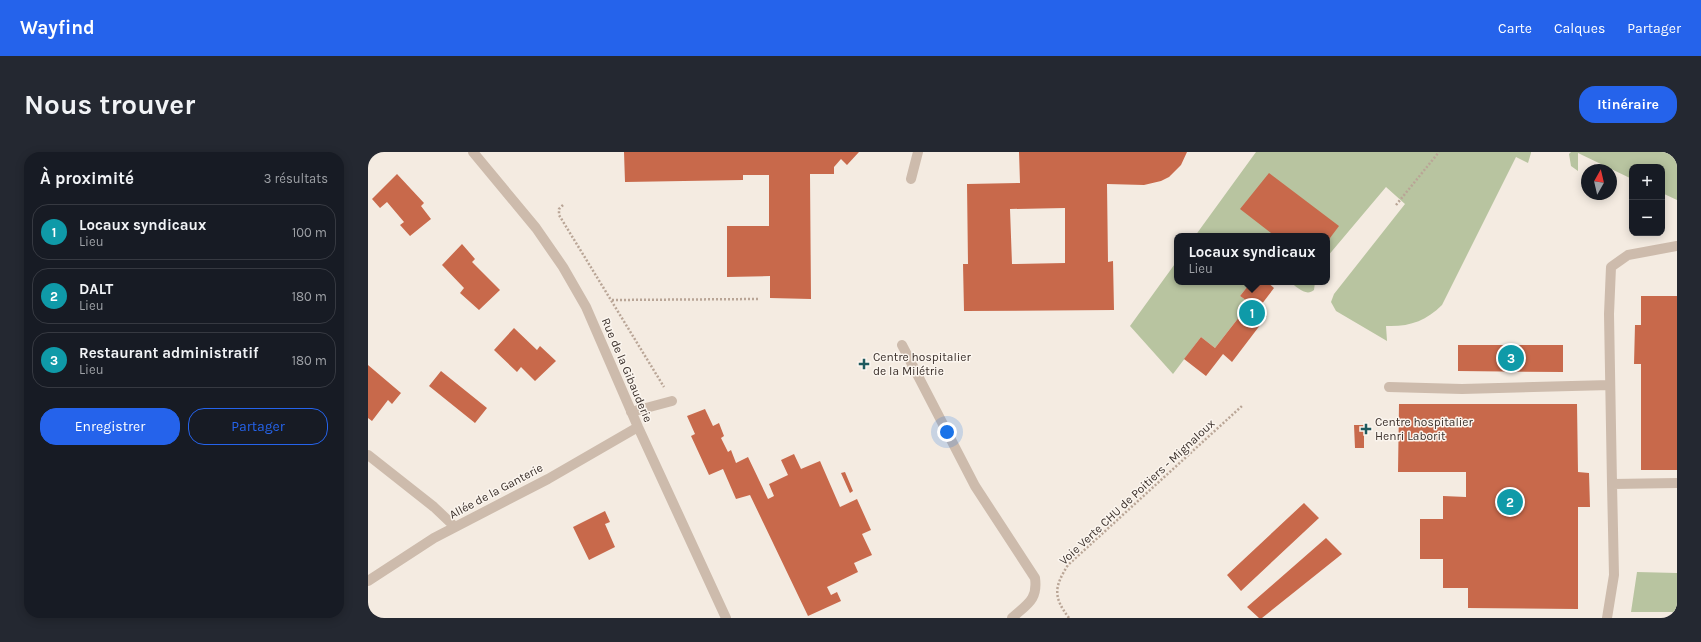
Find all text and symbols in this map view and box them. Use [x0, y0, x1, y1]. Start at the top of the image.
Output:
text: Wayfind [20, 17, 95, 39]
text: Carte [1498, 20, 1532, 37]
text: Calques [1554, 20, 1605, 37]
text: Partager [1627, 20, 1681, 37]
button: Itinéraire [1579, 86, 1677, 123]
text: Nous trouver [24, 88, 195, 121]
north arrow [1581, 164, 1617, 200]
map controls [1629, 164, 1665, 236]
button: + [1629, 164, 1665, 200]
text: À proximité [40, 168, 134, 188]
text: 3 résultats [264, 171, 328, 186]
button: − [1629, 200, 1665, 236]
text: Locaux syndicaux [79, 216, 206, 234]
text: 1 [52, 225, 56, 240]
text: 100 m [292, 225, 327, 240]
popup [1174, 233, 1330, 285]
text: Lieu [79, 234, 104, 249]
text: Locaux syndicaux [1188, 243, 1316, 261]
text: Lieu [1188, 261, 1213, 276]
text: DALT [79, 280, 113, 298]
text: 2 [50, 289, 58, 304]
text: 180 m [292, 289, 327, 304]
text: Lieu [79, 298, 104, 313]
pin: 1 [1239, 298, 1265, 328]
street label: Rue de la Gibauderie [599, 316, 655, 424]
pin: 3 [1498, 343, 1524, 373]
text: Restaurant administratif [79, 344, 259, 362]
place label: Centre hospitalier de la Milétrie [873, 350, 972, 378]
text: 3 [50, 353, 58, 368]
text: 180 m [292, 353, 327, 368]
marker: Centre hospitalier de la Milétrie [858, 358, 870, 370]
text: Lieu [79, 362, 104, 377]
button: Enregistrer [40, 408, 180, 445]
button: Partager [188, 408, 328, 445]
place label: Centre hospitalier Henri Laborit [1375, 415, 1474, 443]
street label: Voie Verte CHU de Poitiers - Mignaloux [1056, 416, 1218, 568]
your location [937, 422, 957, 442]
marker: Centre hospitalier Henri Laborit [1360, 423, 1372, 435]
street label: Allée de la Ganterie [447, 460, 545, 522]
pin: 2 [1497, 487, 1523, 517]

